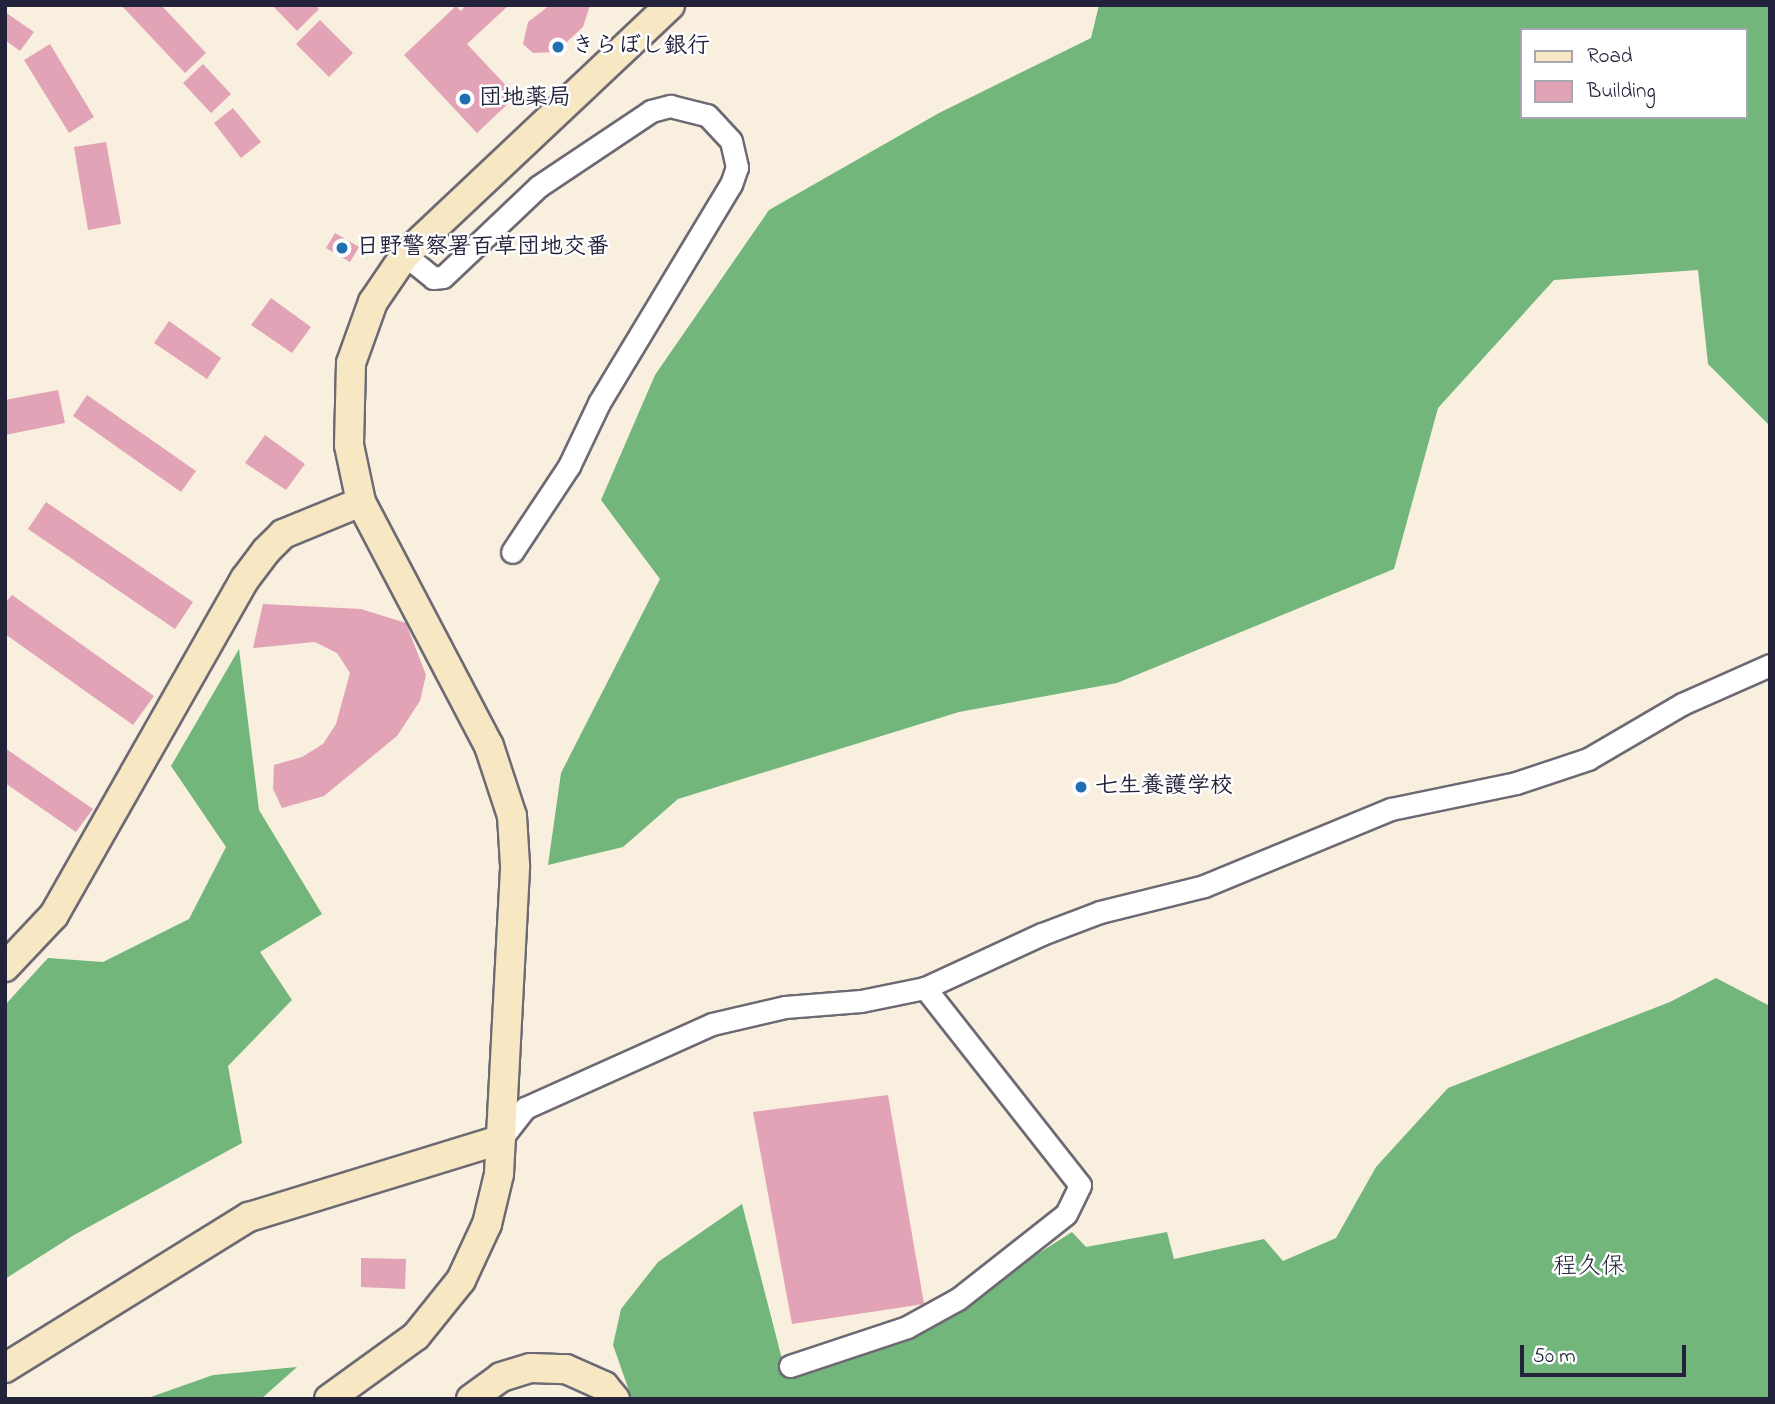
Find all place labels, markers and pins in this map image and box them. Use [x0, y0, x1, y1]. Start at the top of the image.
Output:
place label: きらぼし銀行 [572, 33, 710, 61]
marker: きらぼし銀行 [550, 39, 566, 55]
place label: 団地薬局 [479, 85, 571, 113]
marker: 団地薬局 [457, 91, 473, 107]
place label: 日野警察署百草団地交番 [356, 234, 609, 262]
marker: 日野警察署百草団地交番 [334, 240, 350, 256]
place label: 七生養護学校 [1095, 773, 1233, 801]
marker: 七生養護学校 [1073, 779, 1089, 795]

